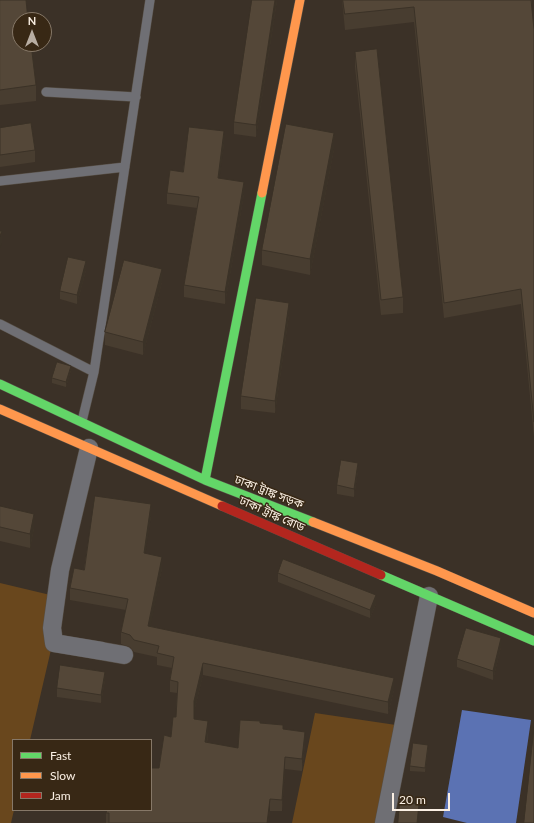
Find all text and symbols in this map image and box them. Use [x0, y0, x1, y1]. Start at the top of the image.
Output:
north arrow [12, 12, 52, 52]
text: N [28, 14, 36, 27]
street label: ঢাকা ট্রাঙ্ক সড়ক [233, 472, 305, 512]
street label: ঢাকা ট্রাঙ্ক রোড [237, 493, 307, 535]
legend [12, 739, 152, 811]
text: Fast [50, 748, 71, 763]
text: Slow [50, 768, 75, 783]
scale bar [394, 785, 452, 811]
text: Jam [50, 788, 71, 803]
text: 20 m [399, 792, 426, 807]

